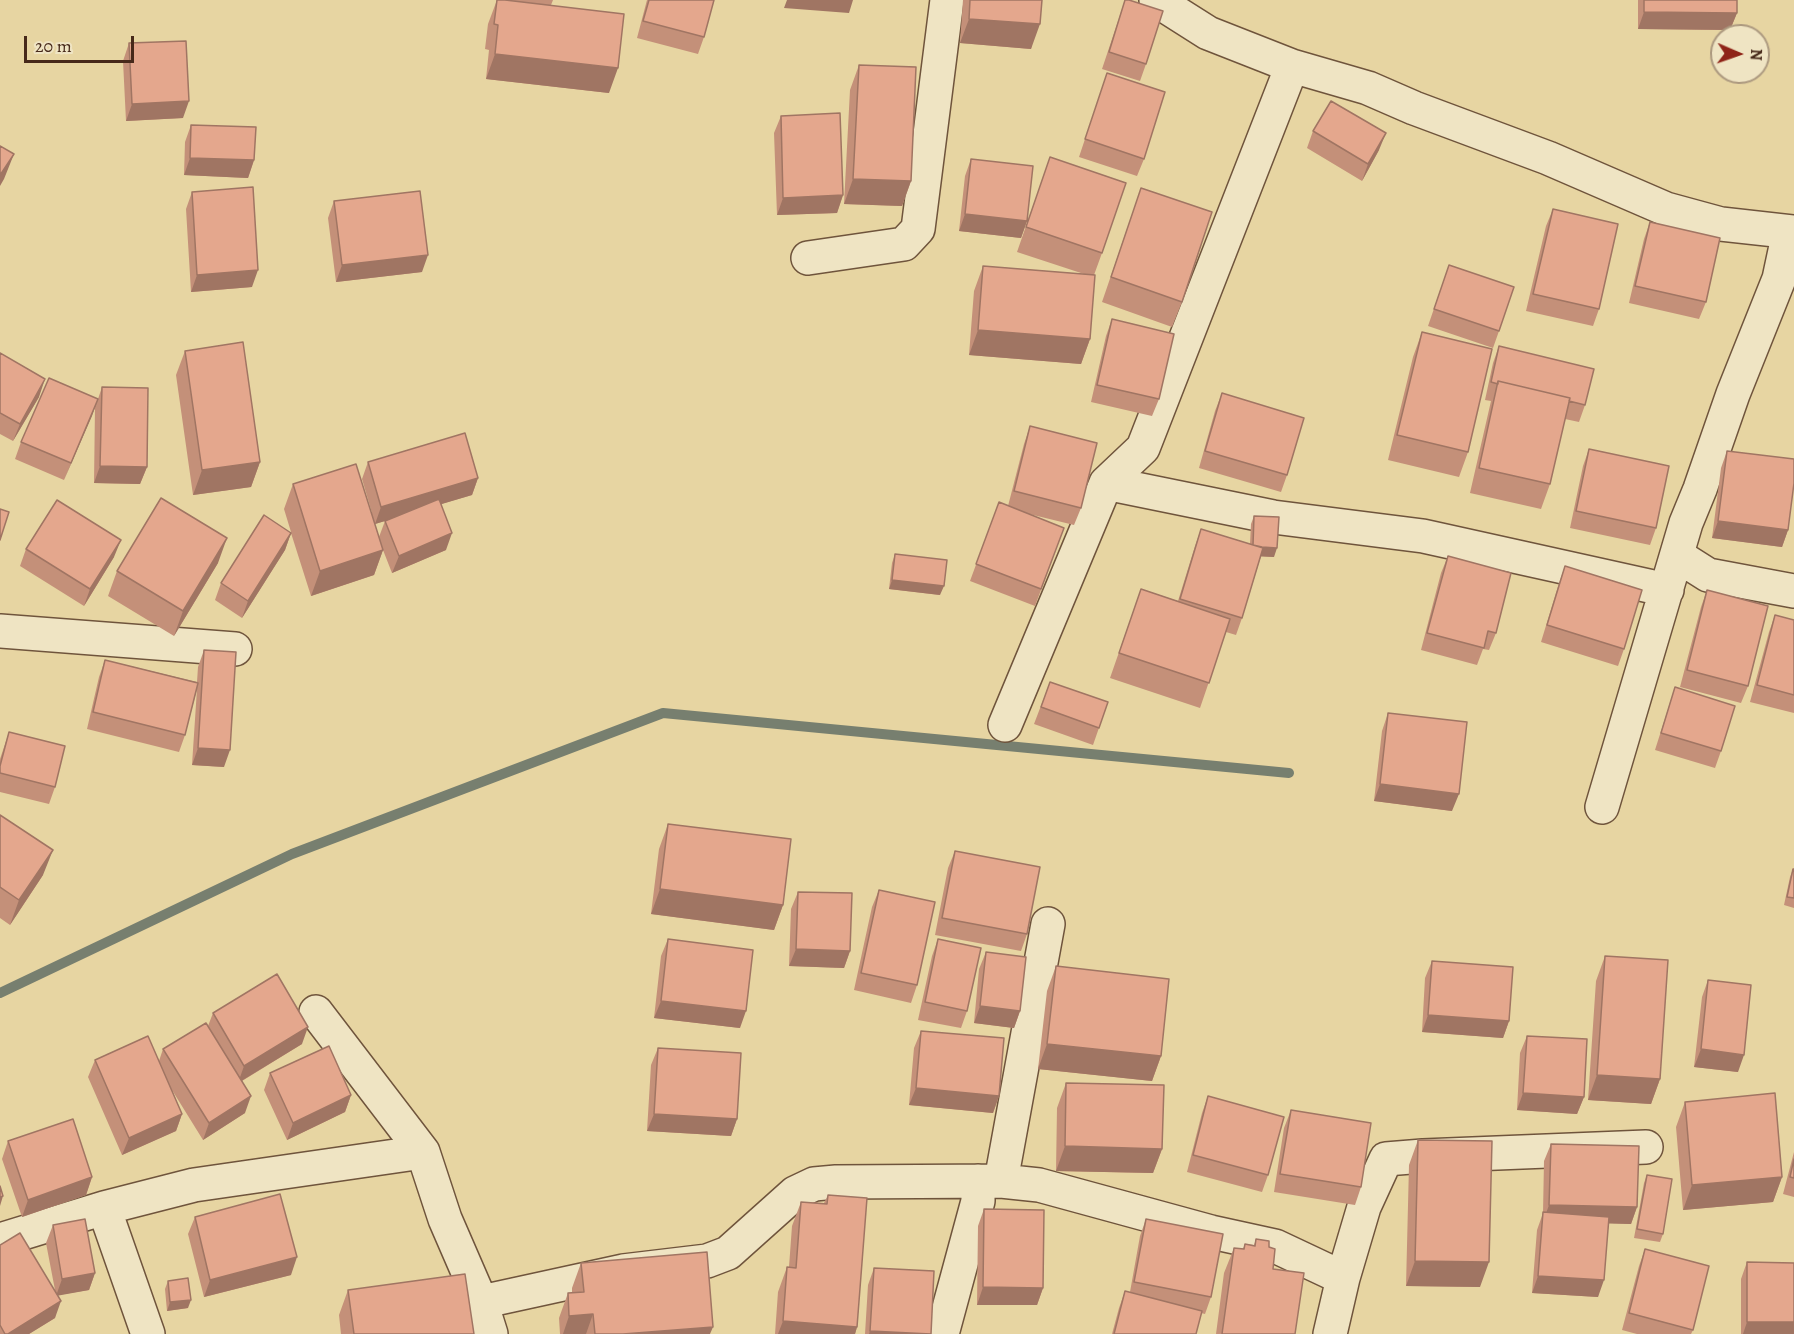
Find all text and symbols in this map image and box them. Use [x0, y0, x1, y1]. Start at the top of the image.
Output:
scale bar [27, 24, 136, 62]
north arrow [1710, 24, 1770, 84]
text: 20 m [35, 34, 72, 58]
text: N [1745, 48, 1767, 61]

